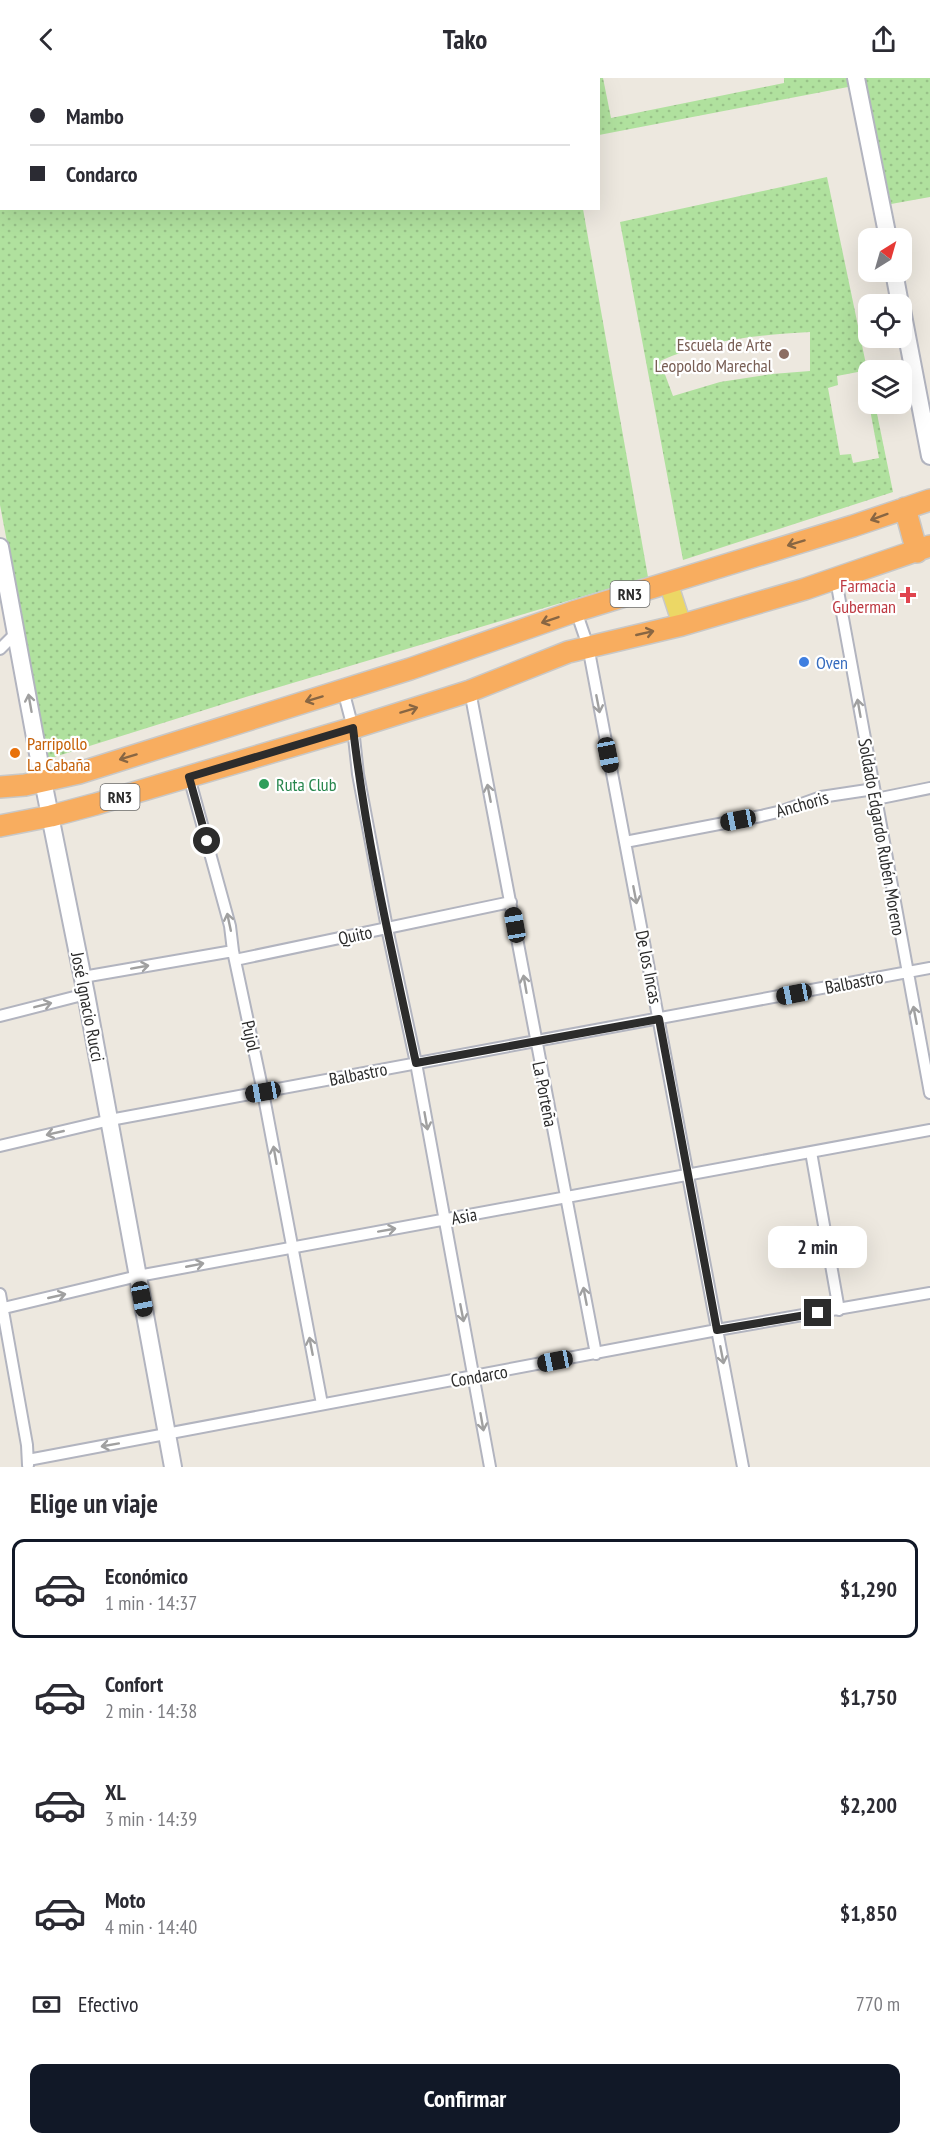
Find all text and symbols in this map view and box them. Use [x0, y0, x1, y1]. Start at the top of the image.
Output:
text: Tako [443, 22, 487, 56]
icon: back [30, 23, 63, 56]
icon: share [867, 23, 900, 56]
text: Mambo [66, 102, 124, 130]
text: Condarco [66, 160, 138, 188]
north arrow [858, 228, 912, 282]
map controls [858, 228, 912, 414]
button: locate [858, 294, 912, 348]
place label: Escuela de Arte Leopoldo Marechal [654, 333, 773, 377]
marker: Escuela de Arte Leopoldo Marechal [777, 347, 791, 361]
button: layers [858, 360, 912, 414]
one-way arrow [870, 513, 888, 524]
one-way arrow [787, 538, 806, 549]
place label: Farmacia Guberman [832, 574, 896, 618]
road number: RN3 [610, 581, 650, 607]
marker: Farmacia Guberman [901, 588, 915, 602]
one-way arrow [541, 615, 560, 626]
one-way arrow [635, 627, 654, 639]
place label: Oven [816, 651, 848, 674]
marker: Oven [797, 655, 811, 669]
one-way arrow [24, 694, 35, 713]
one-way arrow [305, 694, 324, 705]
one-way arrow [593, 694, 604, 713]
one-way arrow [853, 699, 864, 719]
one-way arrow [399, 704, 418, 715]
place label: Parripollo La Cabaña [27, 732, 91, 776]
car [596, 736, 620, 774]
street label: Soldado Edgardo Rubén Moreno [853, 737, 911, 937]
marker: Parripollo La Cabaña [8, 746, 22, 760]
one-way arrow [119, 753, 138, 764]
place label: Ruta Club [276, 773, 337, 796]
marker: Ruta Club [257, 777, 271, 791]
road number: RN3 [100, 784, 140, 810]
one-way arrow [483, 784, 494, 803]
street label: Anchoris [773, 786, 831, 822]
car [719, 808, 757, 832]
route start [193, 827, 220, 854]
one-way arrow [630, 885, 641, 905]
car [503, 906, 527, 944]
one-way arrow [222, 913, 234, 932]
street label: Quito [336, 920, 374, 950]
street label: De los Incas [631, 928, 667, 1006]
street label: José Ignacio Rucci [66, 949, 110, 1064]
one-way arrow [130, 961, 150, 972]
street label: Balbastro [823, 965, 885, 999]
one-way arrow [520, 975, 531, 995]
car [775, 982, 813, 1006]
one-way arrow [33, 999, 52, 1011]
one-way arrow [909, 1006, 920, 1025]
street label: Pujol [236, 1018, 266, 1054]
street label: Balbastro [327, 1057, 389, 1091]
street label: La Porteña [527, 1059, 563, 1129]
car [244, 1080, 282, 1104]
one-way arrow [421, 1111, 432, 1130]
one-way arrow [46, 1128, 65, 1139]
one-way arrow [269, 1145, 280, 1165]
street label: Asia [449, 1202, 479, 1230]
one-way arrow [377, 1224, 396, 1235]
callout: 2 min [768, 1226, 868, 1268]
text: 2 min [797, 1234, 838, 1260]
one-way arrow [185, 1260, 205, 1271]
car [130, 1280, 154, 1318]
one-way arrow [579, 1287, 590, 1307]
one-way arrow [47, 1289, 66, 1301]
route end [804, 1299, 831, 1326]
one-way arrow [457, 1302, 468, 1322]
one-way arrow [305, 1337, 316, 1357]
one-way arrow [717, 1345, 728, 1365]
car [536, 1349, 574, 1373]
street label: Condarco [449, 1360, 509, 1392]
one-way arrow [477, 1411, 488, 1431]
one-way arrow [100, 1440, 120, 1451]
text: Elige un viaje [30, 1486, 158, 1520]
icon: car [33, 1562, 87, 1616]
text: Económico [105, 1562, 188, 1590]
text: $1,290 [840, 1575, 897, 1603]
text: 1 min · 14:37 [105, 1590, 197, 1616]
icon: car [33, 1670, 87, 1724]
text: Confort [105, 1670, 163, 1698]
text: $1,750 [840, 1683, 897, 1711]
text: 2 min · 14:38 [105, 1698, 197, 1724]
icon: car [33, 1778, 87, 1832]
text: XL [105, 1778, 126, 1806]
text: $2,200 [840, 1791, 897, 1819]
text: 3 min · 14:39 [105, 1806, 197, 1832]
icon: car [33, 1886, 87, 1940]
text: Moto [105, 1886, 146, 1914]
text: $1,850 [840, 1899, 897, 1927]
text: 4 min · 14:40 [105, 1914, 197, 1940]
icon: cash [30, 1988, 63, 2021]
text: Efectivo [78, 1990, 139, 2018]
text: 770 m [856, 1991, 900, 2017]
button: Confirmar [30, 2064, 900, 2133]

